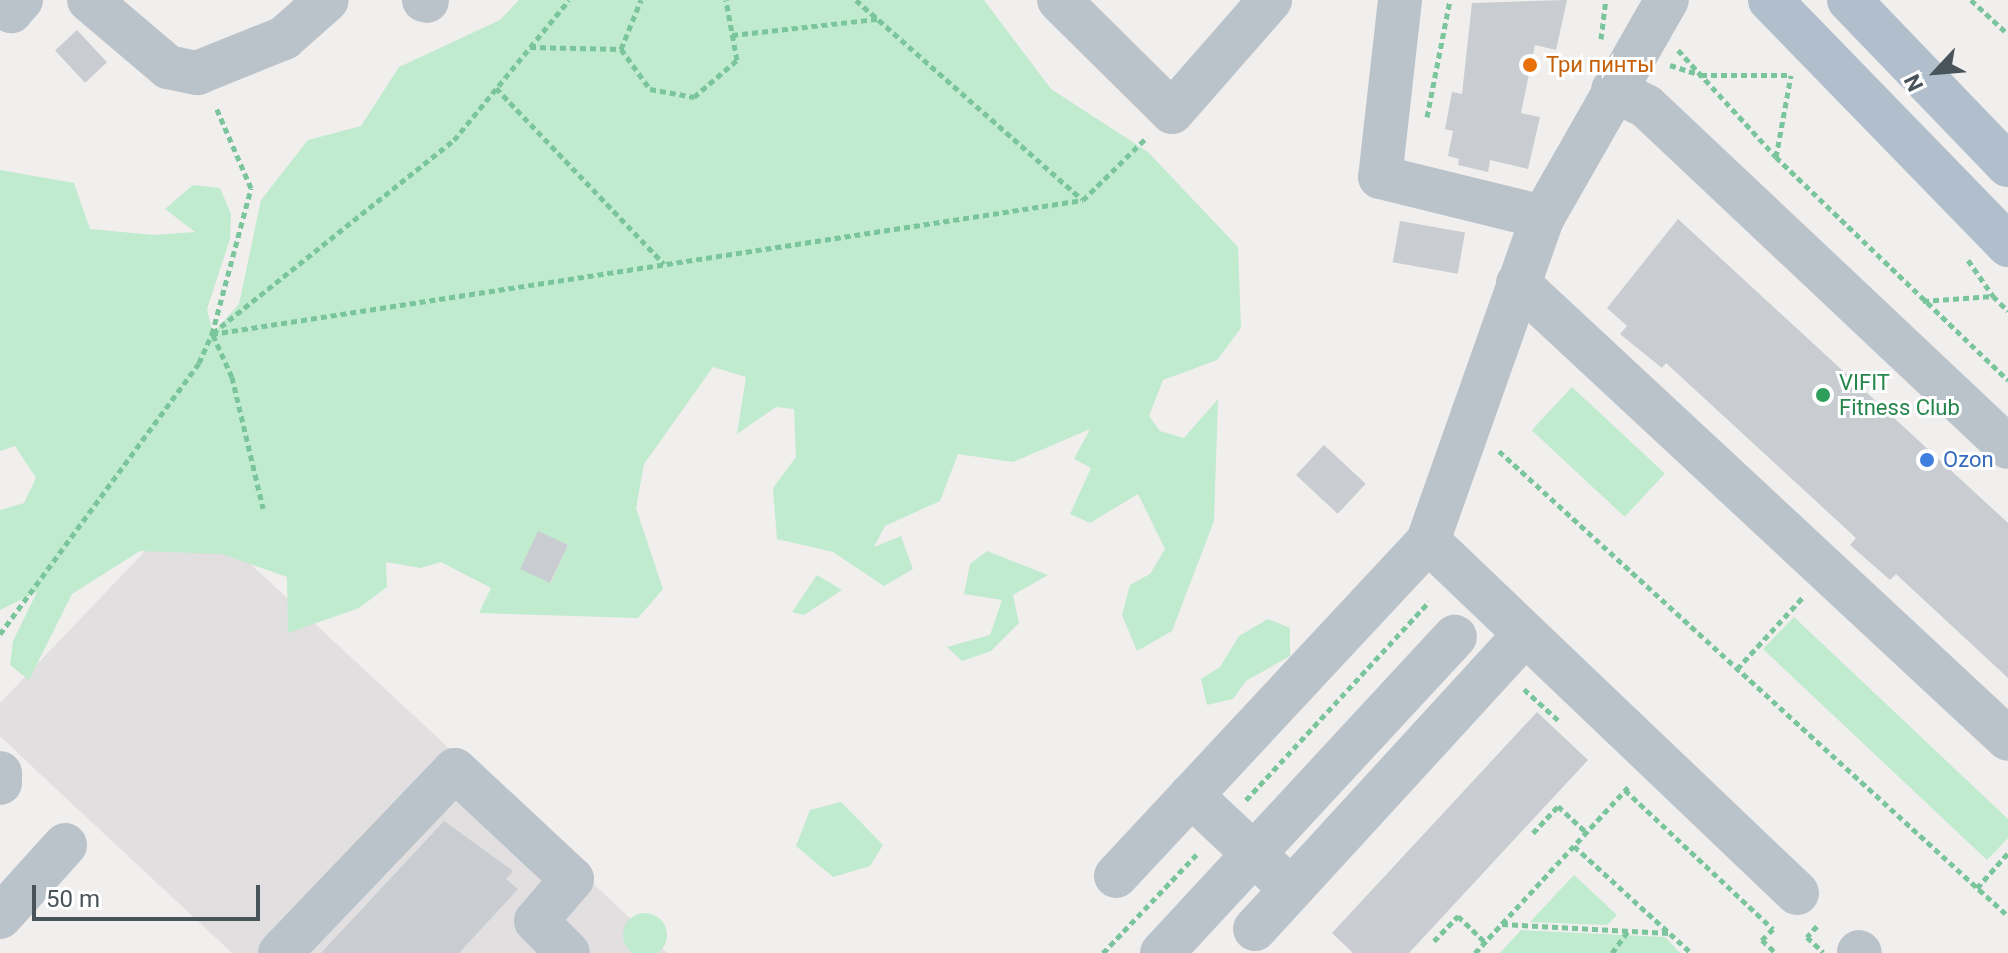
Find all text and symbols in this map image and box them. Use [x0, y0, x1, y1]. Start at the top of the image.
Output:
north arrow [1896, 32, 1976, 112]
place label: Три пинты [1546, 52, 1654, 78]
marker: Три пинты [1521, 56, 1539, 74]
text: N [1899, 70, 1929, 95]
place label: VIFIT Fitness Club [1839, 369, 1960, 420]
marker: VIFIT Fitness Club [1814, 386, 1832, 404]
place label: Ozon [1943, 447, 1994, 473]
marker: Ozon [1918, 451, 1936, 469]
scale bar [36, 869, 264, 919]
text: 50 m [46, 885, 100, 913]

